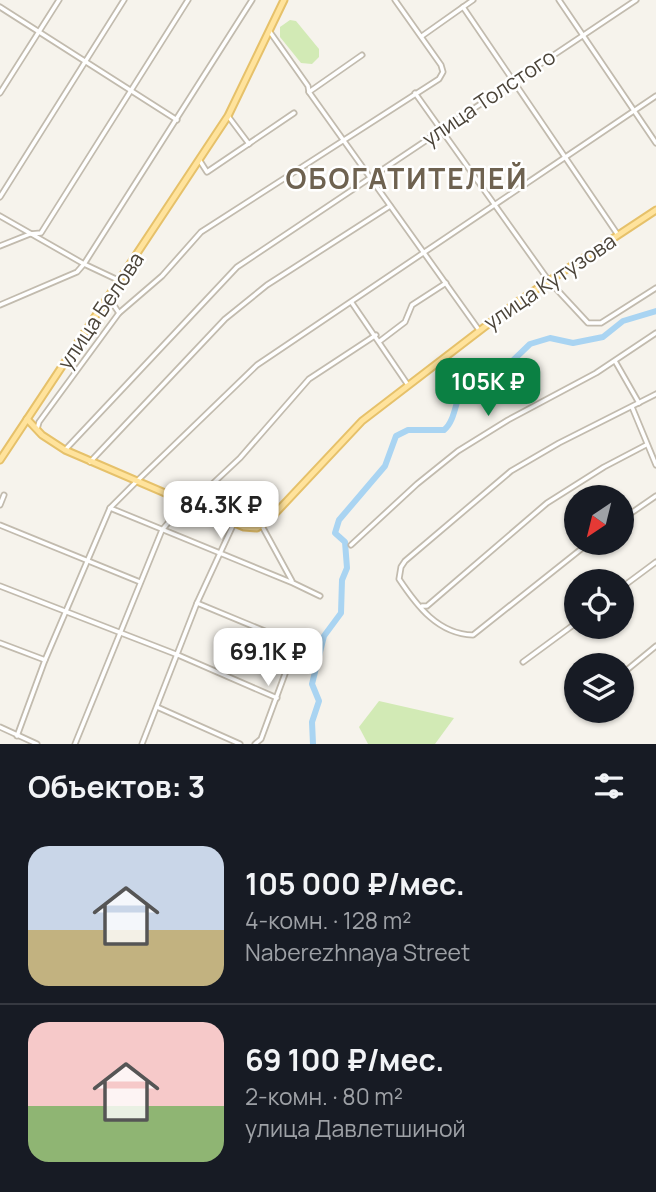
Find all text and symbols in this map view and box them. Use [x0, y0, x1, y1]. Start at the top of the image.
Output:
street label: улица Толстого [416, 42, 561, 152]
district label: ОБОГАТИТЕЛЕЙ [286, 159, 528, 197]
street label: улица Кутузова [478, 227, 621, 336]
street label: улица Белова [51, 246, 150, 375]
pin: 105K ₽ [431, 358, 545, 418]
text: 105K ₽ [451, 365, 525, 397]
pin: 84.3K ₽ [156, 482, 286, 541]
north arrow [564, 485, 634, 555]
map controls [564, 485, 634, 723]
text: 84.3K ₽ [180, 488, 262, 520]
button: locate [564, 569, 634, 639]
pin: 69.1K ₽ [203, 628, 333, 688]
text: 69.1K ₽ [230, 635, 306, 667]
button: layers [564, 653, 634, 723]
text: Объектов: 3 [28, 766, 205, 807]
icon: filters [590, 767, 628, 805]
text: 105 000 ₽/мес. [245, 863, 465, 904]
icon: home [84, 874, 168, 958]
text: 4-комн. · 128 m² [245, 904, 411, 936]
text: Naberezhnaya Street [245, 936, 470, 968]
text: 69 100 ₽/мес. [245, 1039, 444, 1080]
icon: home [84, 1050, 168, 1134]
text: 2-комн. · 80 m² [245, 1080, 403, 1112]
text: улица Давлетшиной [245, 1112, 466, 1144]

